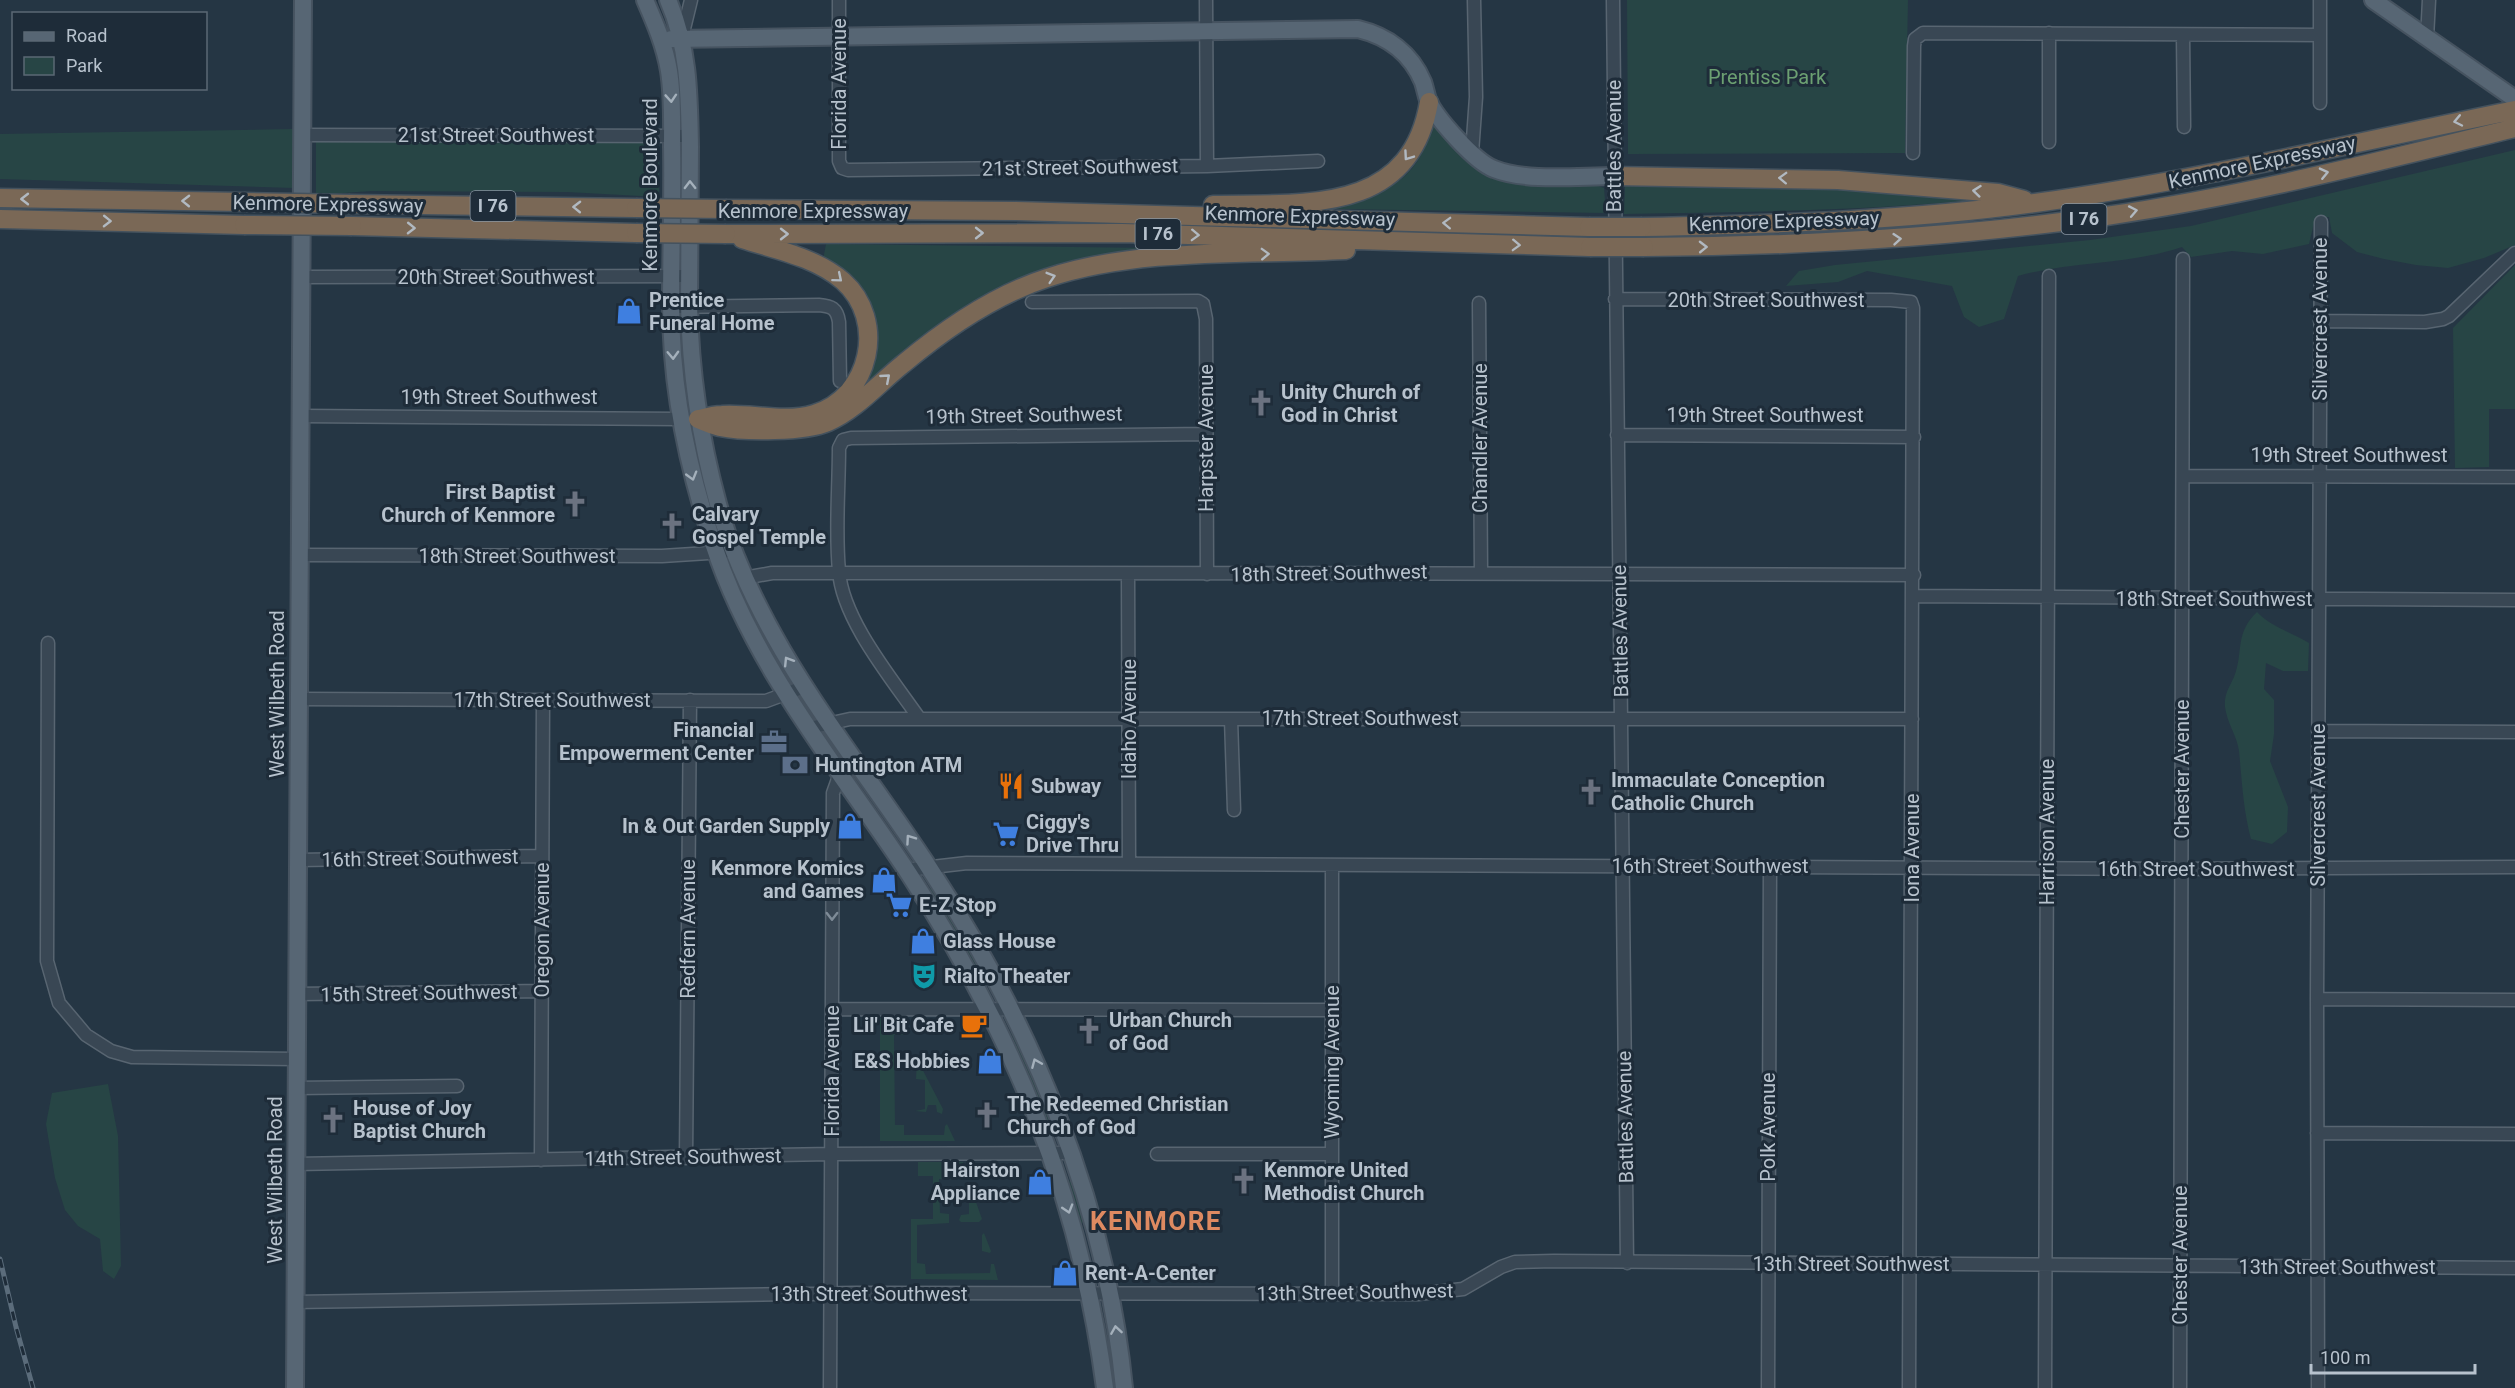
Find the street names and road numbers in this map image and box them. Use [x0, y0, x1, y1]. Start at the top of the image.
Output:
street label: Florida Avenue [827, 18, 851, 150]
street label: Battles Avenue [1602, 80, 1626, 212]
street label: Kenmore Boulevard [638, 98, 662, 272]
street label: 21st Street Southwest [398, 123, 594, 147]
street label: Kenmore Expressway [2166, 130, 2358, 194]
street label: 21st Street Southwest [982, 153, 1178, 181]
street label: Kenmore Expressway [232, 190, 424, 218]
road number: I 76 [470, 191, 516, 221]
street label: Kenmore Expressway [718, 199, 909, 223]
street label: Kenmore Expressway [1204, 201, 1396, 231]
road number: I 76 [2062, 204, 2106, 234]
street label: Kenmore Expressway [1688, 206, 1880, 236]
road number: I 76 [1136, 219, 1180, 249]
street label: Silvercrest Avenue [2308, 237, 2332, 401]
street label: 20th Street Southwest [397, 265, 595, 289]
street label: 20th Street Southwest [1667, 288, 1865, 312]
street label: Chandler Avenue [1468, 363, 1492, 513]
street label: Harpster Avenue [1194, 364, 1218, 512]
street label: 19th Street Southwest [400, 385, 598, 409]
street label: 19th Street Southwest [925, 401, 1123, 429]
street label: 19th Street Southwest [1666, 403, 1864, 427]
street label: 19th Street Southwest [2250, 443, 2448, 467]
street label: 18th Street Southwest [418, 544, 616, 568]
street label: 18th Street Southwest [1230, 559, 1428, 587]
street label: Battles Avenue [1607, 565, 1633, 697]
street label: 18th Street Southwest [2115, 587, 2313, 611]
street label: West Wilbeth Road [265, 610, 289, 778]
street label: Idaho Avenue [1117, 659, 1141, 779]
street label: 17th Street Southwest [453, 688, 651, 712]
street label: Chester Avenue [2170, 699, 2194, 839]
street label: 17th Street Southwest [1261, 706, 1459, 730]
street label: Silvercrest Avenue [2306, 723, 2330, 887]
street label: Harrison Avenue [2035, 759, 2059, 905]
street label: Iona Avenue [1900, 793, 1924, 903]
street label: 16th Street Southwest [321, 844, 519, 872]
street label: 16th Street Southwest [1611, 854, 1809, 878]
street label: 16th Street Southwest [2097, 857, 2295, 881]
street label: Redfern Avenue [676, 859, 700, 999]
street label: Oregon Avenue [530, 863, 554, 998]
street label: 15th Street Southwest [320, 979, 518, 1007]
street label: Wyoming Avenue [1320, 985, 1344, 1139]
street label: Florida Avenue [820, 1005, 844, 1137]
street label: Battles Avenue [1612, 1051, 1638, 1183]
street label: Polk Avenue [1756, 1072, 1780, 1182]
street label: West Wilbeth Road [263, 1096, 287, 1264]
street label: 14th Street Southwest [584, 1143, 782, 1171]
street label: Chester Avenue [2168, 1185, 2192, 1325]
street label: 13th Street Southwest [1752, 1252, 1950, 1276]
street label: 13th Street Southwest [2238, 1255, 2436, 1279]
street label: 13th Street Southwest [1256, 1278, 1454, 1306]
street label: 13th Street Southwest [770, 1282, 968, 1306]

